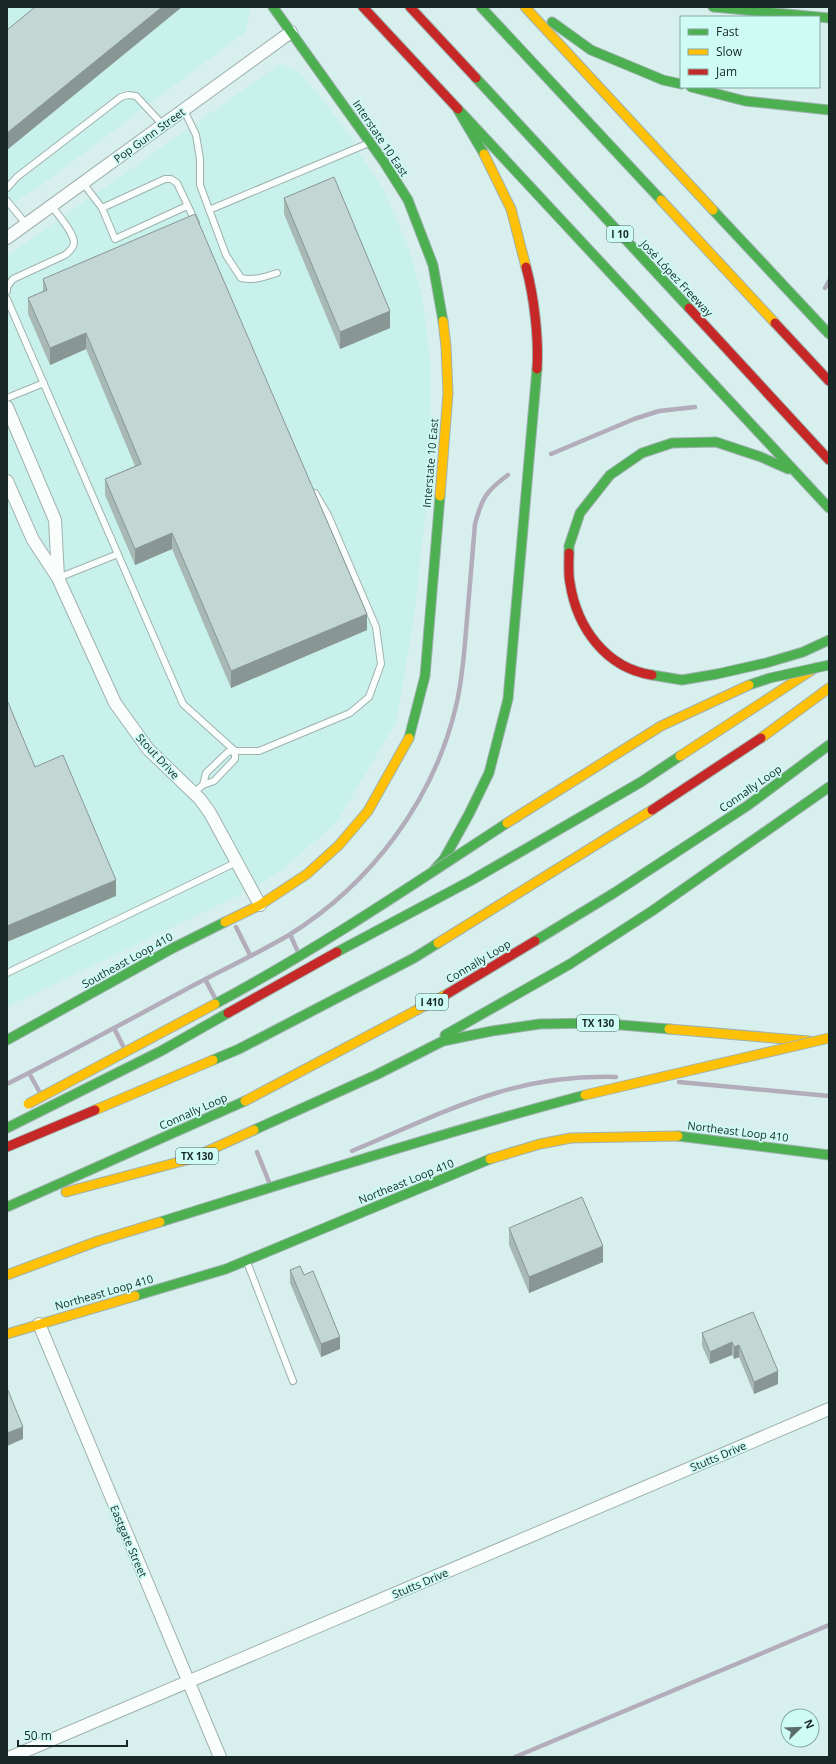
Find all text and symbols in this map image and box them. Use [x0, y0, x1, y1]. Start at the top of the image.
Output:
legend [680, 16, 820, 88]
text: Fast [716, 23, 739, 40]
text: Slow [716, 43, 743, 60]
text: Jam [715, 63, 737, 80]
street label: Interstate 10 East [350, 97, 412, 179]
street label: Pop Gunn Street [110, 104, 188, 166]
road number: I 10 [607, 226, 633, 242]
street label: José López Freeway [637, 236, 717, 320]
street label: Interstate 10 East [419, 418, 441, 508]
street label: Stout Drive [133, 730, 183, 782]
street label: Connally Loop [716, 761, 784, 815]
street label: Southeast Loop 410 [79, 929, 175, 991]
street label: Connally Loop [443, 936, 513, 986]
road number: I 410 [416, 994, 448, 1010]
road number: TX 130 [577, 1015, 619, 1031]
street label: Connally Loop [157, 1089, 230, 1133]
street label: Northeast Loop 410 [687, 1117, 789, 1145]
road number: TX 130 [176, 1148, 218, 1164]
street label: Northeast Loop 410 [356, 1155, 456, 1207]
street label: Northeast Loop 410 [53, 1271, 155, 1313]
street label: Stutts Drive [688, 1437, 748, 1475]
street label: Eastgate Street [107, 1503, 151, 1580]
street label: Stutts Drive [390, 1564, 450, 1602]
north arrow [780, 1708, 820, 1748]
text: N [801, 1717, 818, 1731]
scale bar [18, 1722, 127, 1748]
text: 50 m [24, 1727, 52, 1744]

